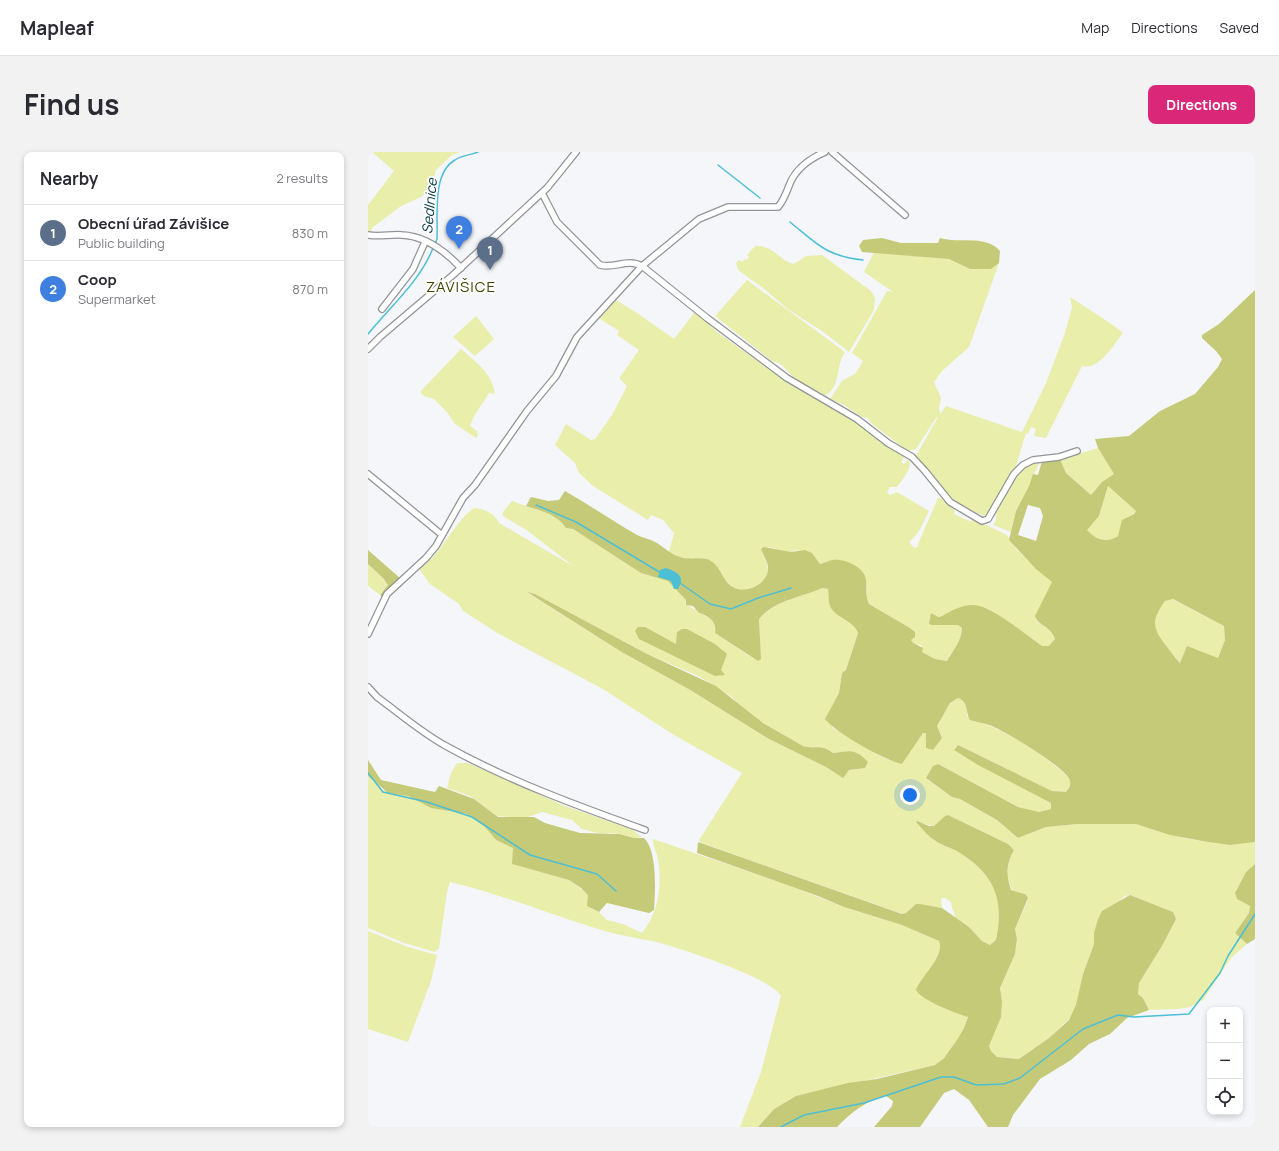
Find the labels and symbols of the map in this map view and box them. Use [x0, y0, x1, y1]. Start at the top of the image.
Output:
water label: Sedlnice [417, 177, 441, 235]
pin: 2 [446, 216, 472, 249]
pin: 1 [477, 237, 503, 270]
district label: ZÁVIŠICE [426, 276, 496, 297]
your location [900, 785, 920, 805]

